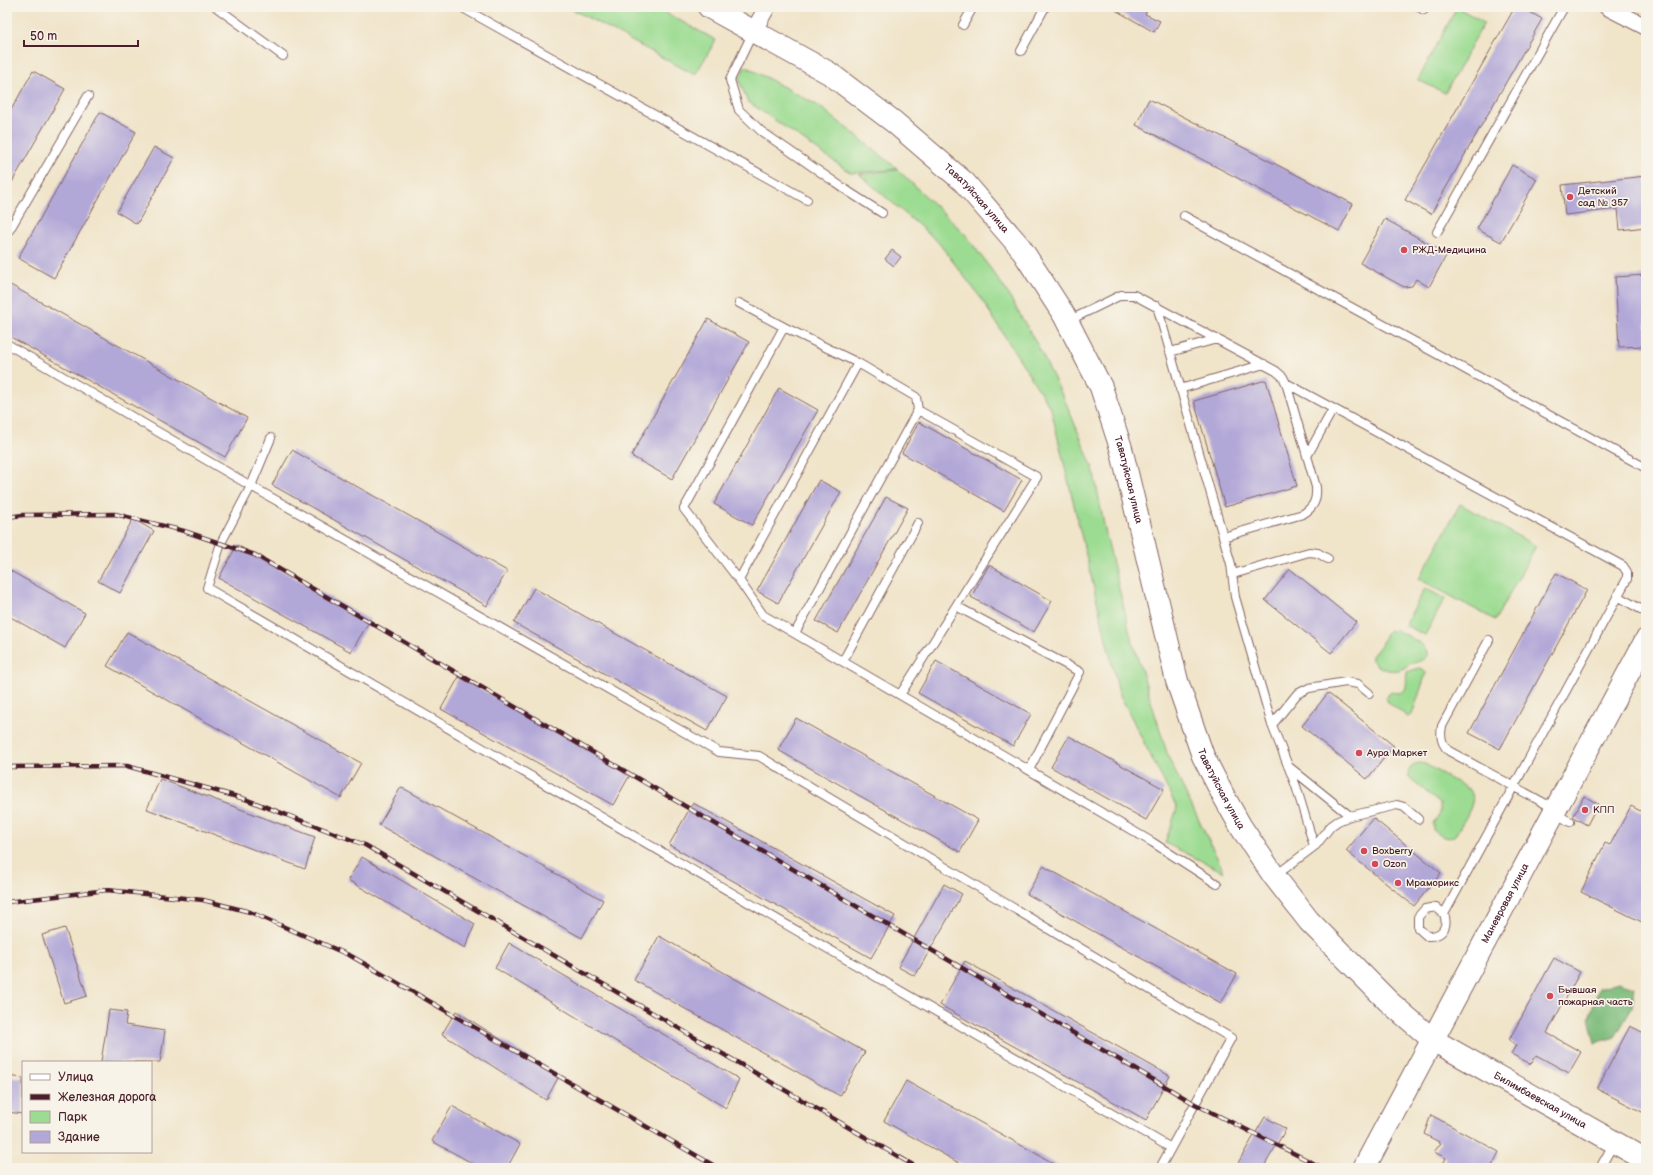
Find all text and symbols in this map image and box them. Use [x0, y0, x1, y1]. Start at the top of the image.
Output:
scale bar [24, 22, 138, 48]
text: 50 m [30, 29, 57, 44]
street label: Таватуйская улица [942, 162, 1011, 236]
place label: Детский сад № 357 [1578, 185, 1628, 209]
marker: Детский сад № 357 [1565, 192, 1575, 202]
place label: РЖД-Медицина [1412, 244, 1487, 256]
marker: РЖД-Медицина [1399, 245, 1409, 255]
street label: Таватуйская улица [1111, 434, 1145, 525]
street label: Таватуйская улица [1195, 747, 1247, 832]
place label: Аура Маркет [1366, 747, 1428, 759]
marker: Аура Маркет [1354, 748, 1364, 758]
place label: КПП [1593, 804, 1614, 816]
marker: КПП [1580, 805, 1590, 815]
place label: Boxberry [1372, 845, 1413, 857]
marker: Boxberry [1359, 846, 1369, 856]
place label: Ozon [1383, 858, 1407, 870]
marker: Ozon [1370, 859, 1380, 869]
street label: Маневровая улица [1479, 861, 1532, 945]
place label: Мраморикс [1406, 877, 1459, 889]
marker: Мраморикс [1393, 878, 1403, 888]
place label: Бывшая пожарная часть [1558, 984, 1633, 1008]
marker: Бывшая пожарная часть [1545, 991, 1555, 1001]
legend [22, 1061, 152, 1153]
street label: Билимбаевская улица [1492, 1069, 1589, 1131]
text: Улица [58, 1070, 94, 1085]
text: Железная дорога [58, 1090, 156, 1105]
text: Парк [58, 1110, 88, 1125]
text: Здание [58, 1130, 100, 1145]

